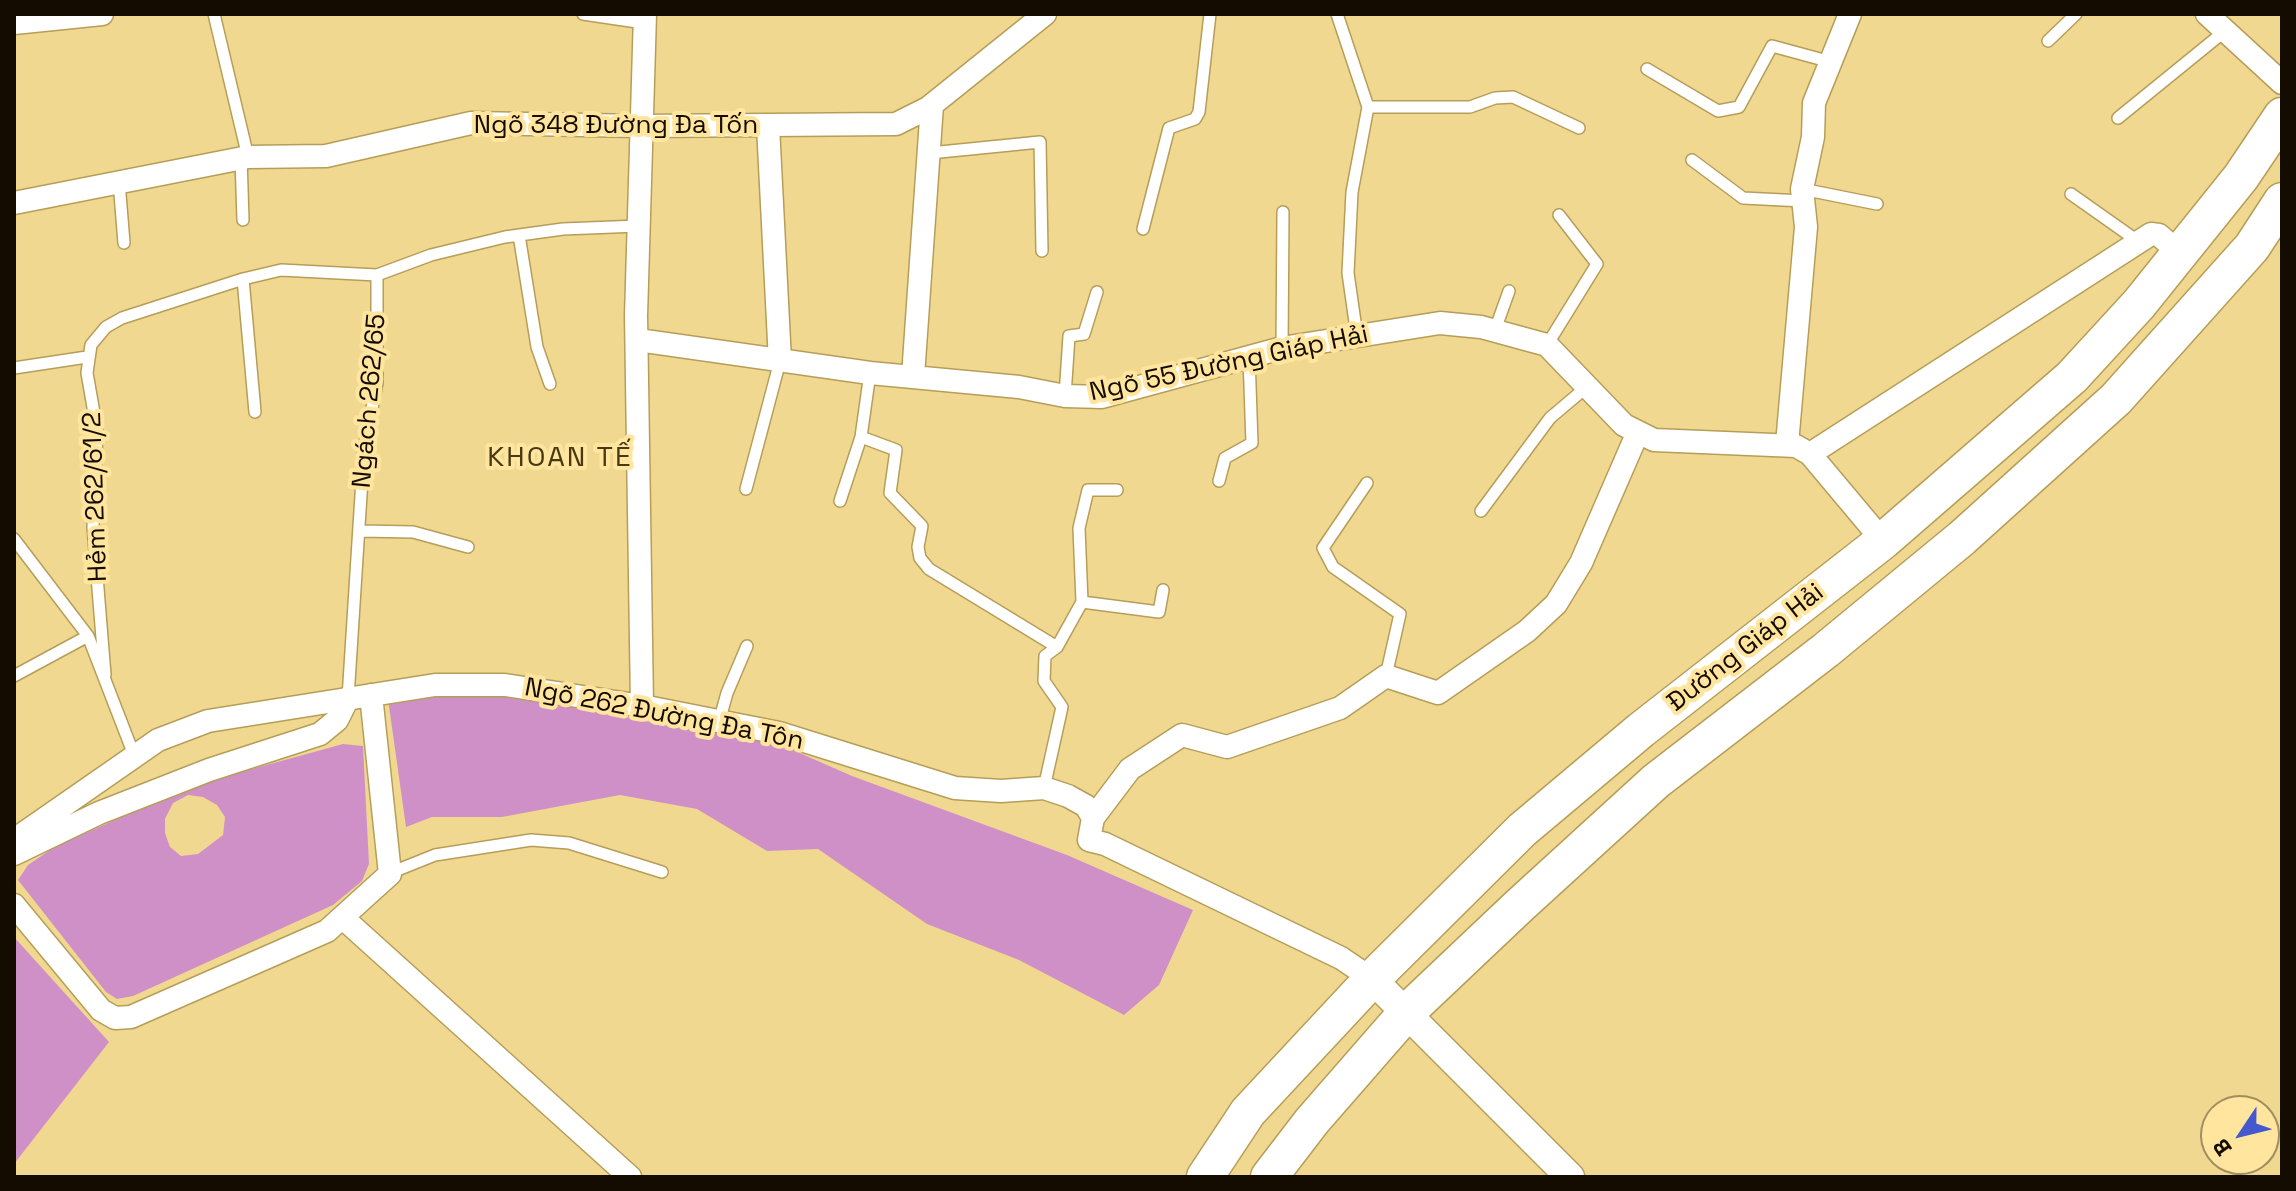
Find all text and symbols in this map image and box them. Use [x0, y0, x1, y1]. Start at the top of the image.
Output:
street label: Ngõ 348 Đường Đa Tốn [474, 110, 758, 142]
street label: Ngách 262/65 [347, 312, 393, 490]
street label: Ngõ 55 Đường Giáp Hải [1087, 319, 1371, 409]
street label: Hẻm 262/61/2 [77, 411, 115, 583]
district label: KHOAN TẾ [487, 441, 633, 475]
street label: Đường Giáp Hải [1662, 577, 1830, 719]
street label: Ngõ 262 Đường Đa Tôn [522, 673, 806, 757]
north arrow [2200, 1095, 2280, 1175]
text: B [2206, 1134, 2238, 1162]

